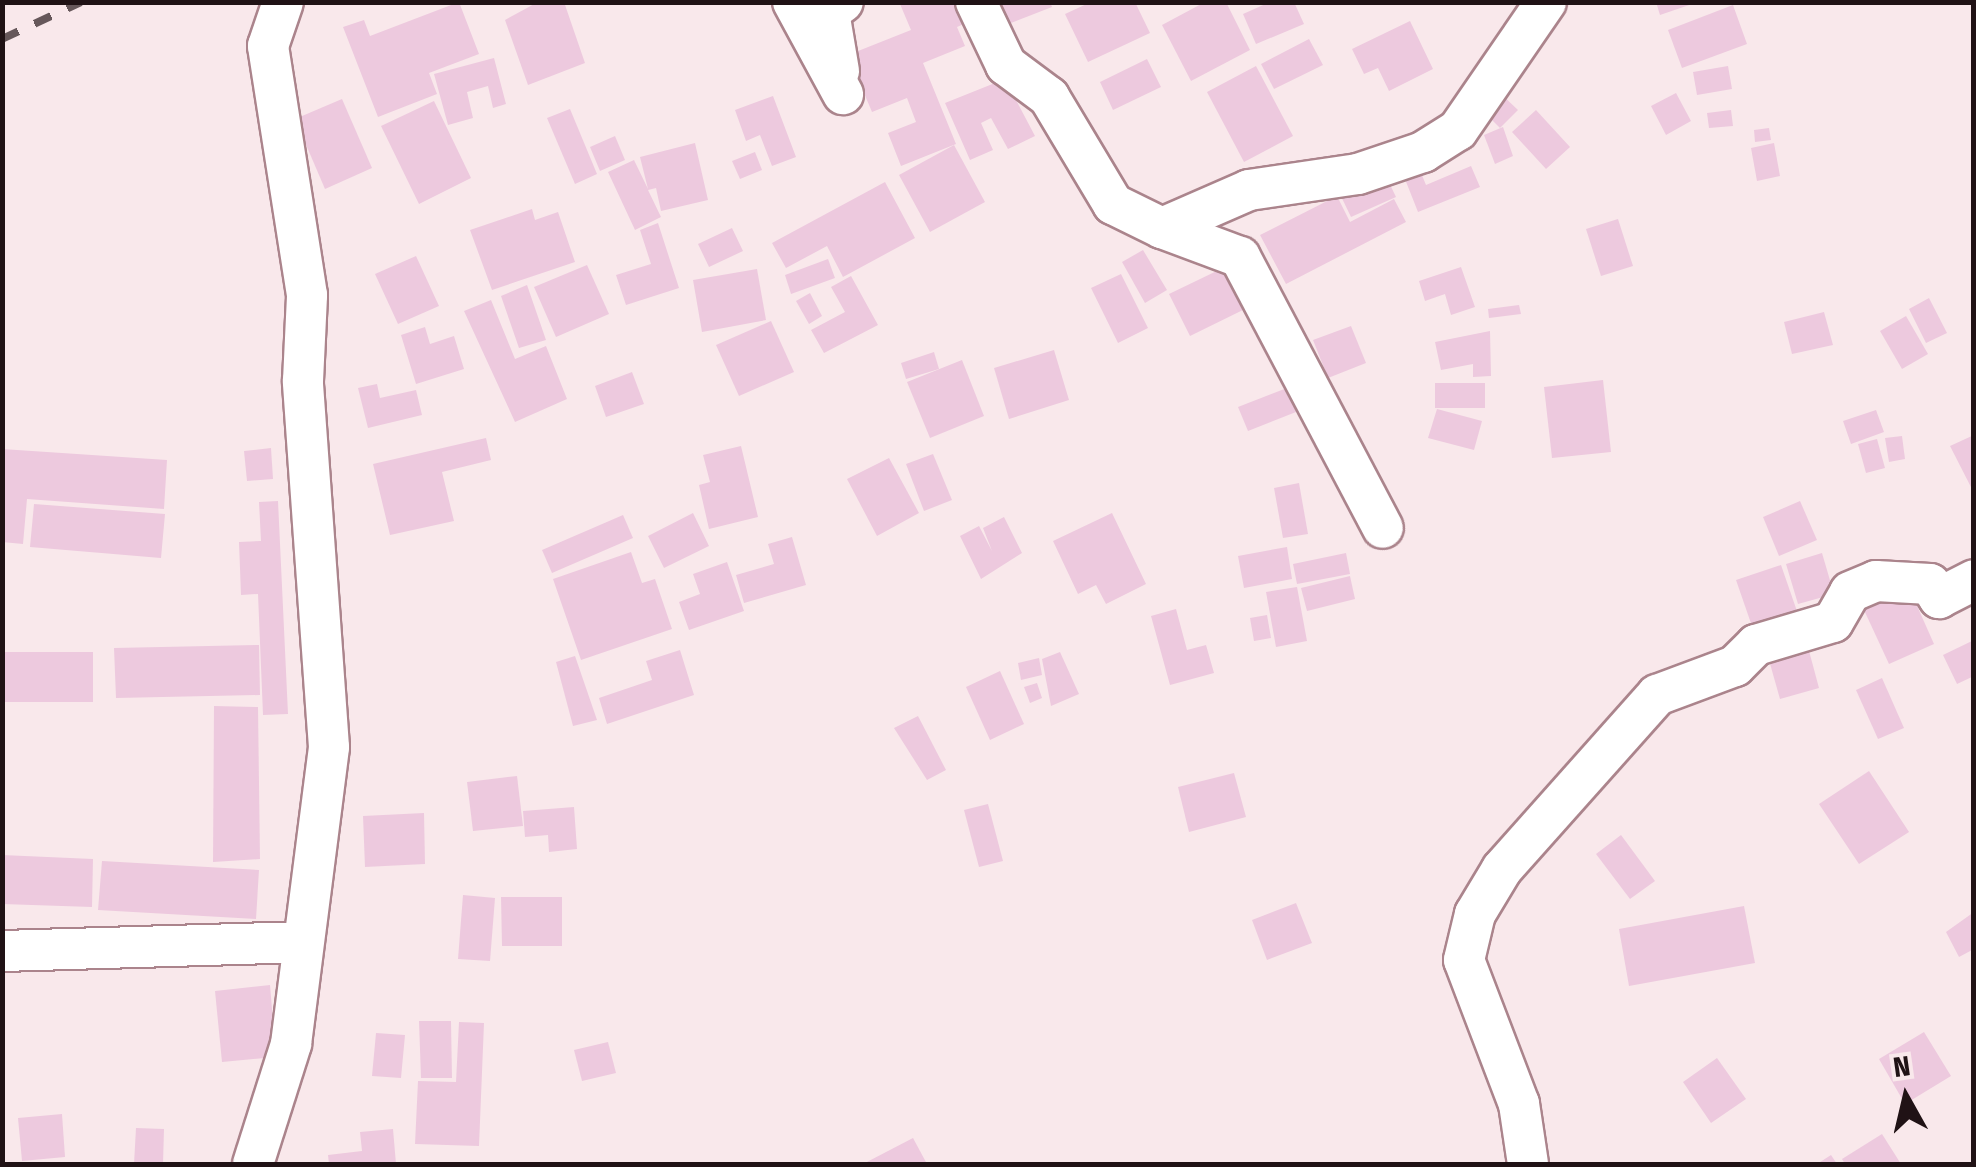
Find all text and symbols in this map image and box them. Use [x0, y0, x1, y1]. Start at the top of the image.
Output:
north arrow [1856, 1047, 1956, 1147]
text: N [1891, 1049, 1912, 1084]

